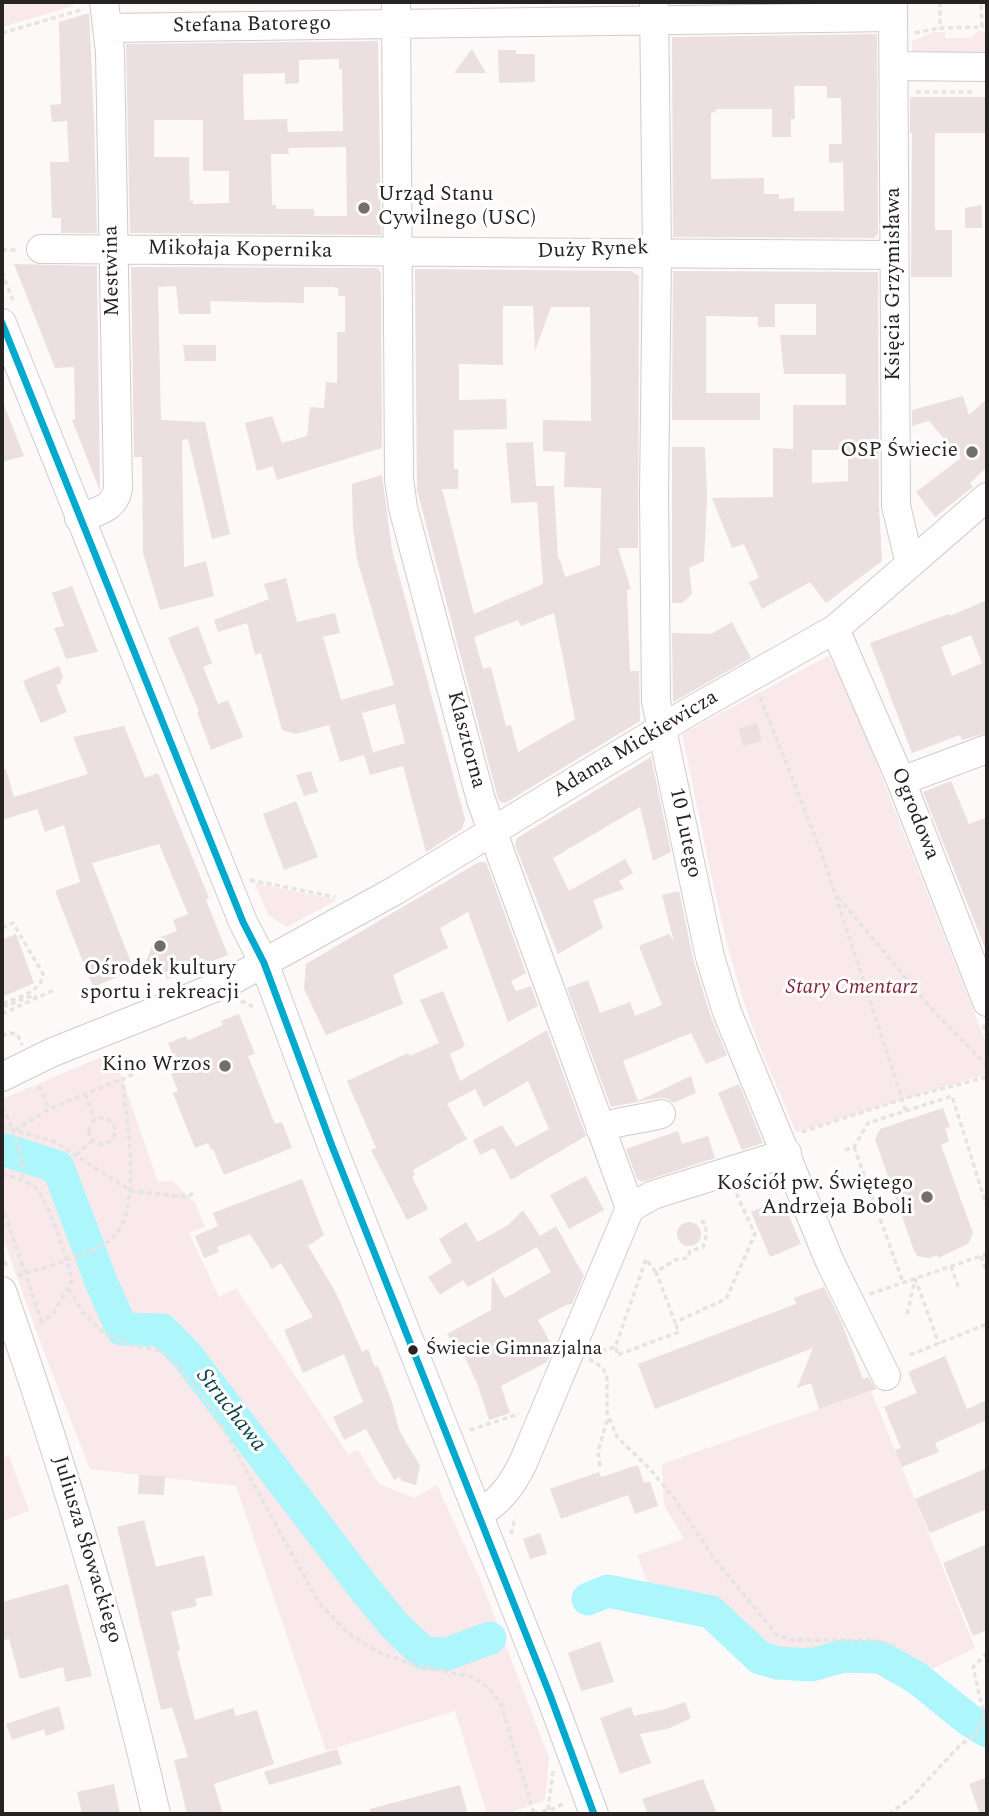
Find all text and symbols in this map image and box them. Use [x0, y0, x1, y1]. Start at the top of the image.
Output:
street label: Stefana Batorego [173, 12, 331, 40]
place label: Urząd Stanu Cywilnego (USC) [378, 183, 536, 233]
street label: Księcia Grzymisława [882, 187, 908, 381]
marker: Urząd Stanu Cywilnego (USC) [356, 200, 372, 216]
street label: Mestwina [100, 225, 126, 317]
street label: Duży Rynek [537, 236, 649, 266]
street label: Mikołaja Kopernika [147, 237, 333, 265]
place label: OSP Świecie [840, 439, 958, 465]
marker: OSP Świecie [964, 444, 980, 460]
street label: Adama Mickiewicza [549, 686, 723, 804]
street label: Klasztorna [440, 689, 490, 791]
street label: Ogrodowa [884, 764, 944, 864]
street label: 10 Lutego [662, 786, 706, 880]
marker: Ośrodek kultury sportu i rekreacji [152, 938, 168, 954]
place label: Ośrodek kultury sportu i rekreacji [80, 957, 240, 1007]
park label: Stary Cmentarz [786, 976, 918, 1002]
place label: Kino Wrzos [102, 1053, 211, 1079]
marker: Kino Wrzos [217, 1058, 233, 1074]
place label: Kościół pw. Świętego Andrzeja Boboli [717, 1172, 913, 1222]
marker: Kościół pw. Świętego Andrzeja Boboli [919, 1189, 935, 1205]
place label: Świecie Gimnazjalna [426, 1339, 602, 1361]
marker: Świecie Gimnazjalna [406, 1343, 420, 1357]
water label: Struchawa [189, 1364, 271, 1458]
street label: Juliusza Słowackiego [46, 1453, 126, 1647]

